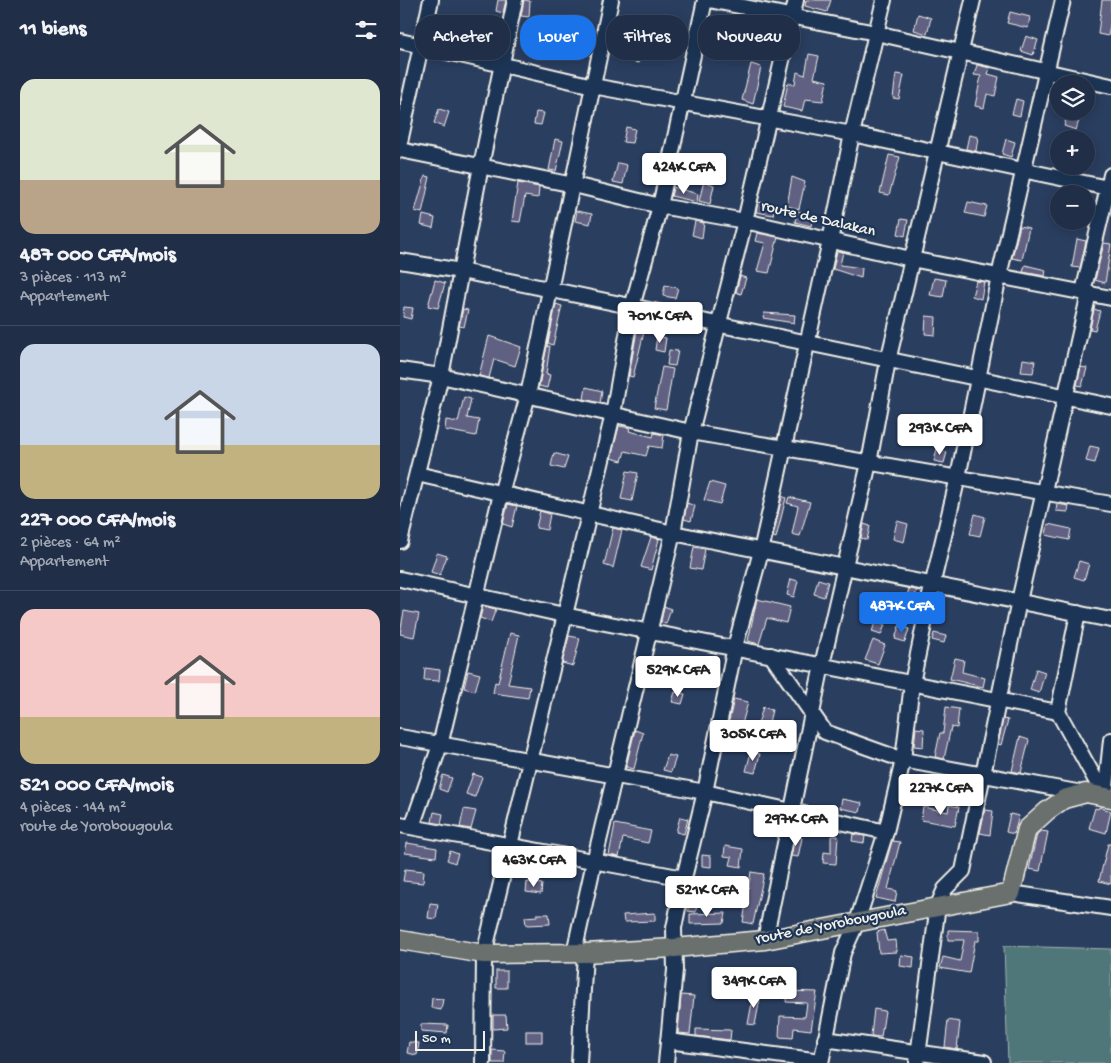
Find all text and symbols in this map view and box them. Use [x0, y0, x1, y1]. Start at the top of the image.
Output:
chip: Acheter [415, 15, 510, 60]
chip: Louer [520, 15, 596, 60]
chip: Filtres [606, 15, 688, 60]
chip: Nouveau [698, 15, 800, 60]
icon: filters [352, 16, 380, 44]
text: 11 biens [20, 18, 86, 43]
map controls [1050, 75, 1095, 230]
button: layers [1050, 75, 1095, 120]
icon: home [155, 111, 245, 201]
button: + [1050, 130, 1095, 175]
pin: 424K CFA [632, 152, 736, 195]
text: 424K CFA [653, 159, 715, 178]
button: − [1050, 185, 1095, 230]
street label: route de Dalakan [759, 198, 877, 242]
text: 487 000 CFA/mois [20, 244, 176, 269]
text: 3 pièces · 113 m² [20, 269, 127, 288]
text: Appartement [20, 288, 108, 307]
pin: 701K CFA [608, 302, 712, 344]
text: 701K CFA [629, 308, 691, 327]
icon: home [155, 377, 245, 467]
pin: 293K CFA [888, 414, 992, 456]
text: 293K CFA [908, 420, 972, 439]
text: 227 000 CFA/mois [20, 509, 175, 534]
text: 2 pièces · 64 m² [20, 534, 121, 553]
text: Appartement [20, 553, 108, 572]
pin: 487K CFA [850, 592, 954, 634]
text: 487K CFA [870, 598, 934, 617]
icon: home [155, 642, 245, 732]
pin: 529K CFA [626, 656, 730, 698]
text: 529K CFA [646, 662, 710, 681]
pin: 305K CFA [701, 720, 805, 762]
text: 305K CFA [721, 726, 785, 745]
text: 521 000 CFA/mois [20, 774, 173, 799]
pin: 227K CFA [889, 774, 993, 816]
text: 227K CFA [910, 780, 972, 799]
text: 4 pièces · 144 m² [20, 799, 126, 818]
pin: 297K CFA [744, 804, 848, 847]
text: 297K CFA [764, 811, 828, 830]
text: route de Yorobougoula [20, 818, 173, 837]
pin: 463K CFA [482, 846, 586, 888]
text: 463K CFA [503, 852, 565, 871]
pin: 521K CFA [655, 876, 759, 918]
text: 521K CFA [676, 882, 738, 901]
street label: route de Yorobougoula [754, 902, 909, 950]
pin: 349K CFA [702, 966, 806, 1009]
text: 349K CFA [723, 973, 785, 992]
scale bar [415, 1028, 485, 1051]
text: 50 m [422, 1031, 451, 1048]

